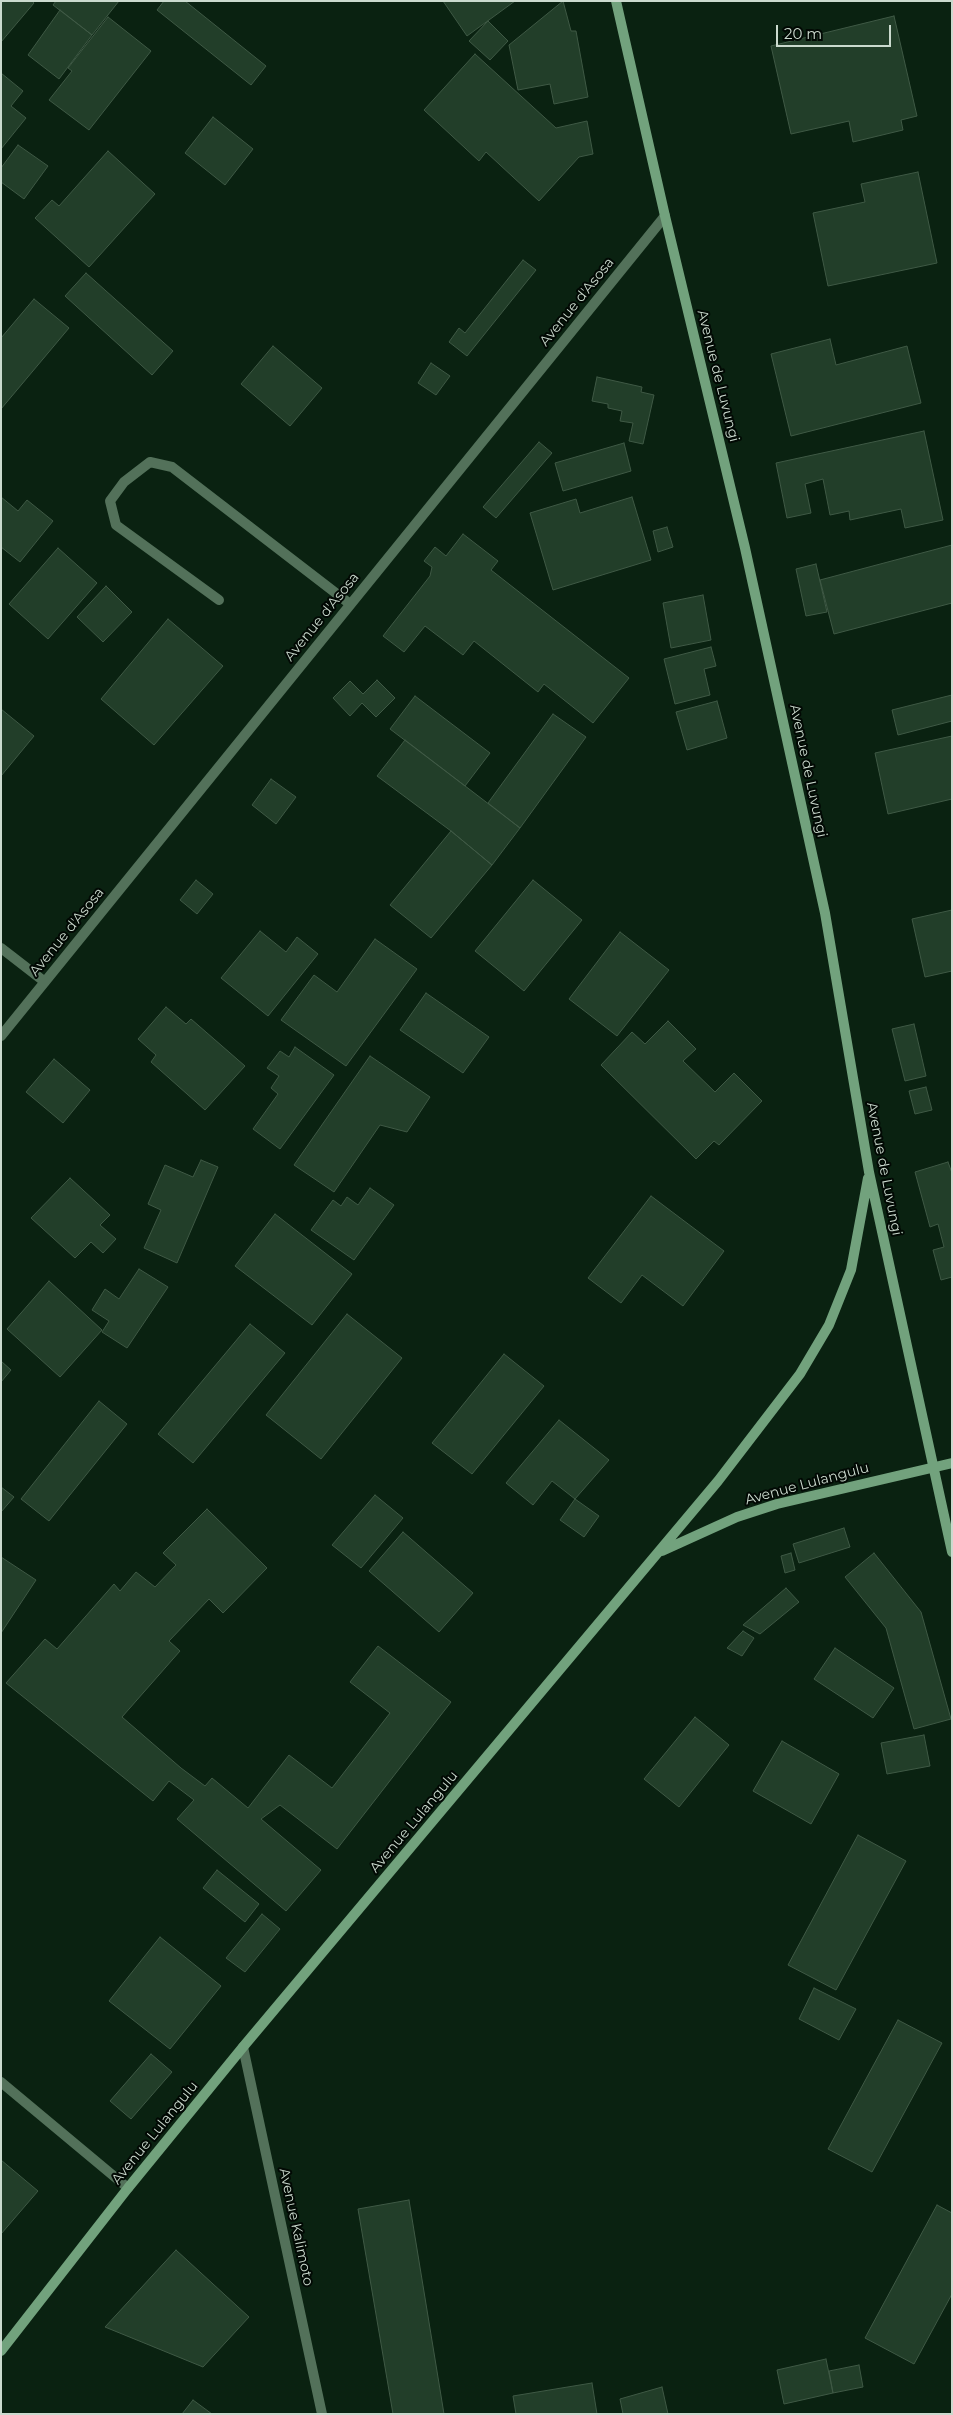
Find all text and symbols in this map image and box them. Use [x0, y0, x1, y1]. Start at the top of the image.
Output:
scale bar [778, 15, 893, 47]
text: 20 m [784, 24, 822, 43]
street label: Avenue d'Asosa [536, 254, 618, 350]
street label: Avenue de Luvungi [693, 308, 743, 444]
street label: Avenue d'Asosa [281, 569, 363, 665]
street label: Avenue de Luvungi [786, 703, 830, 839]
street label: Avenue d'Asosa [26, 884, 108, 980]
street label: Avenue de Luvungi [863, 1101, 905, 1237]
street label: Avenue Lulangulu [743, 1459, 871, 1509]
street label: Avenue Lulangulu [367, 1768, 461, 1876]
street label: Avenue Lulangulu [108, 2078, 202, 2188]
street label: Avenue Kalimoto [275, 2167, 317, 2287]

